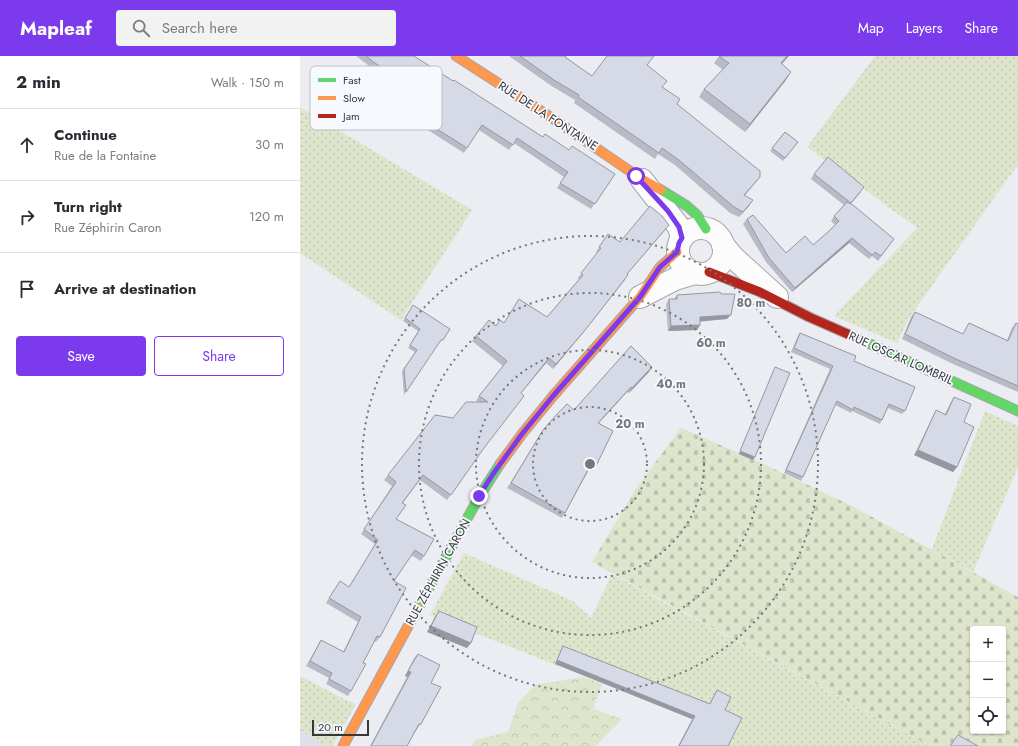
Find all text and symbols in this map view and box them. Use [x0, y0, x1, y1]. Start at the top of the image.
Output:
search box [116, 10, 396, 46]
text: Mapleaf [20, 15, 92, 42]
icon: search [130, 17, 152, 39]
text: Search here [162, 17, 238, 39]
text: Map [858, 18, 884, 38]
text: Layers [906, 18, 942, 38]
text: Share [964, 18, 998, 38]
legend [310, 66, 442, 130]
text: 2 min [16, 70, 61, 94]
text: Fast [343, 72, 361, 88]
text: Walk · 150 m [211, 73, 284, 92]
street label: RUE DE LA FONTAINE [494, 77, 602, 155]
text: Slow [343, 90, 365, 106]
text: Jam [341, 108, 360, 124]
text: Continue [54, 124, 117, 146]
icon: ahead [16, 134, 38, 156]
text: 30 m [255, 135, 284, 154]
text: Rue de la Fontaine [54, 146, 156, 165]
route start [627, 167, 645, 185]
text: Turn right [54, 196, 122, 218]
icon: right [16, 206, 38, 228]
text: 120 m [249, 207, 284, 226]
text: Rue Zéphirin Caron [54, 218, 162, 237]
icon: arrive [16, 278, 38, 300]
text: Arrive at destination [54, 278, 196, 300]
text: 80 m [737, 294, 766, 312]
street label: RUE OSCAR LOMBRIL [846, 327, 957, 389]
text: 60 m [696, 334, 726, 352]
button: Save [16, 336, 146, 376]
button: Share [154, 336, 284, 376]
text: 40 m [656, 375, 686, 393]
text: 20 m [615, 415, 645, 433]
centre of rings [583, 457, 597, 471]
route end [470, 487, 488, 505]
street label: RUE ZÉPHIRIN CARON [401, 515, 475, 629]
map controls [970, 626, 1006, 734]
button: + [970, 626, 1006, 662]
button: − [970, 662, 1006, 698]
button: locate [970, 698, 1006, 734]
scale bar [312, 718, 369, 737]
text: 20 m [318, 719, 343, 735]

